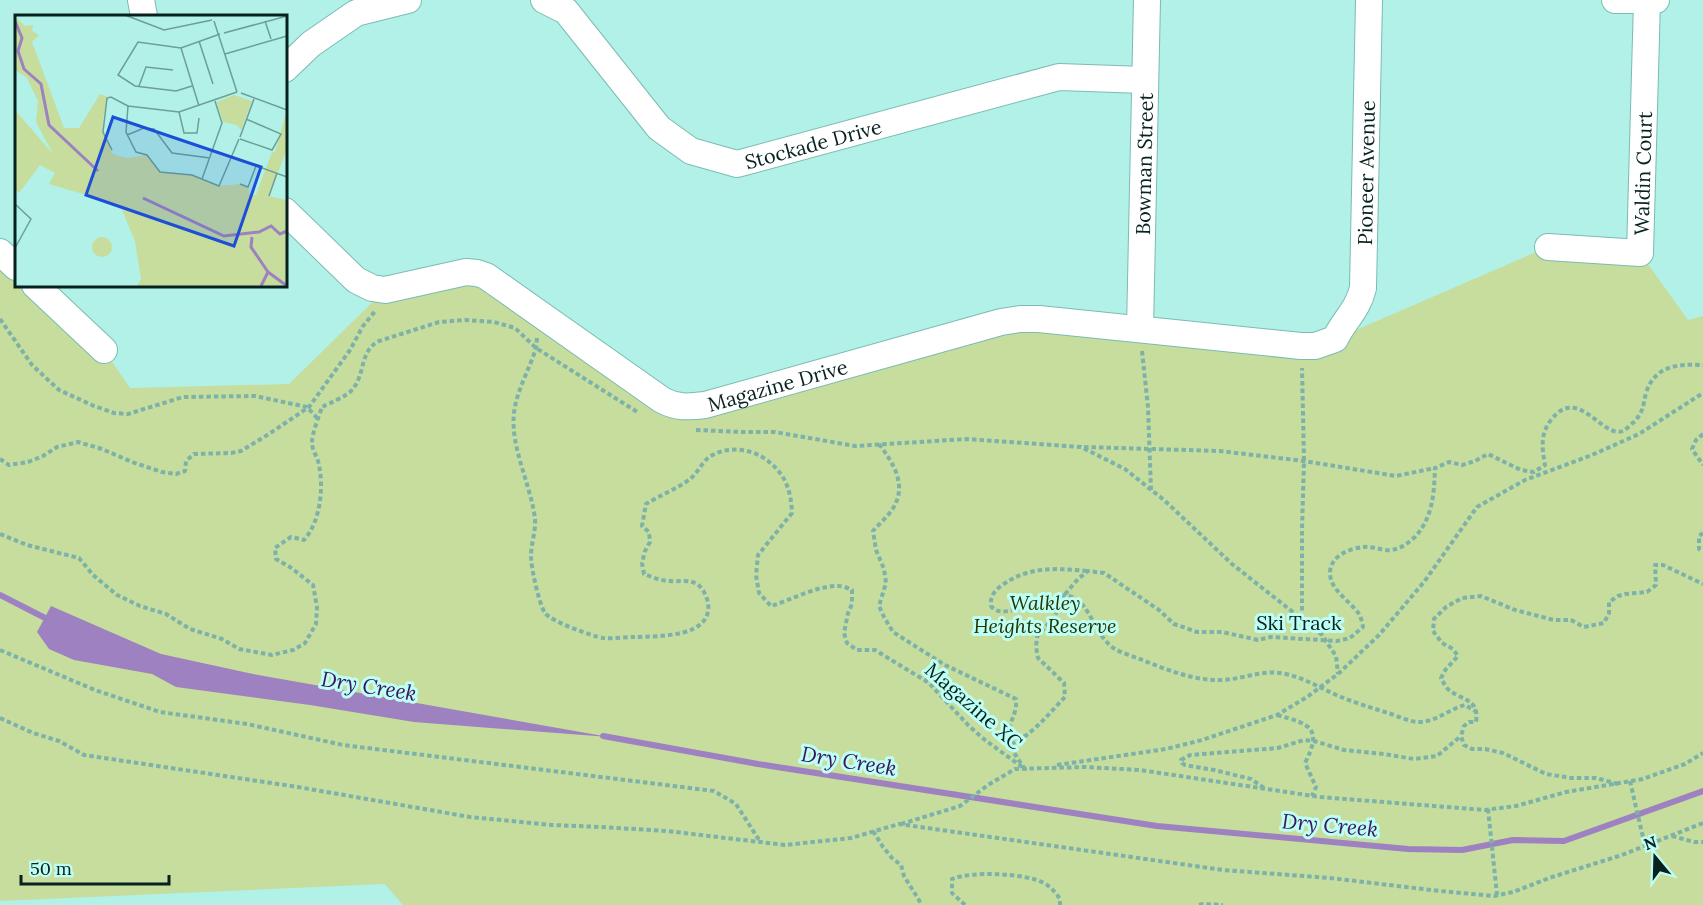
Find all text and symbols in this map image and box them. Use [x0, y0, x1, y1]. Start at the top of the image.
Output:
inset map [15, 15, 286, 286]
street label: Bowman Street [1129, 92, 1158, 235]
street label: Pioneer Avenue [1351, 100, 1379, 245]
street label: Waldin Court [1628, 111, 1656, 236]
street label: Stockade Drive [742, 113, 884, 174]
street label: Magazine Drive [704, 353, 850, 416]
park label: Walkley Heights Reserve [973, 590, 1117, 638]
street label: Ski Track [1256, 610, 1342, 635]
street label: Magazine XC [920, 657, 1028, 755]
water label: Dry Creek [319, 665, 419, 707]
water label: Dry Creek [799, 740, 899, 782]
water label: Dry Creek [1281, 807, 1379, 843]
north arrow [1625, 827, 1685, 887]
text: N [1641, 831, 1659, 854]
scale bar [21, 848, 170, 886]
text: 50 m [30, 857, 72, 880]

